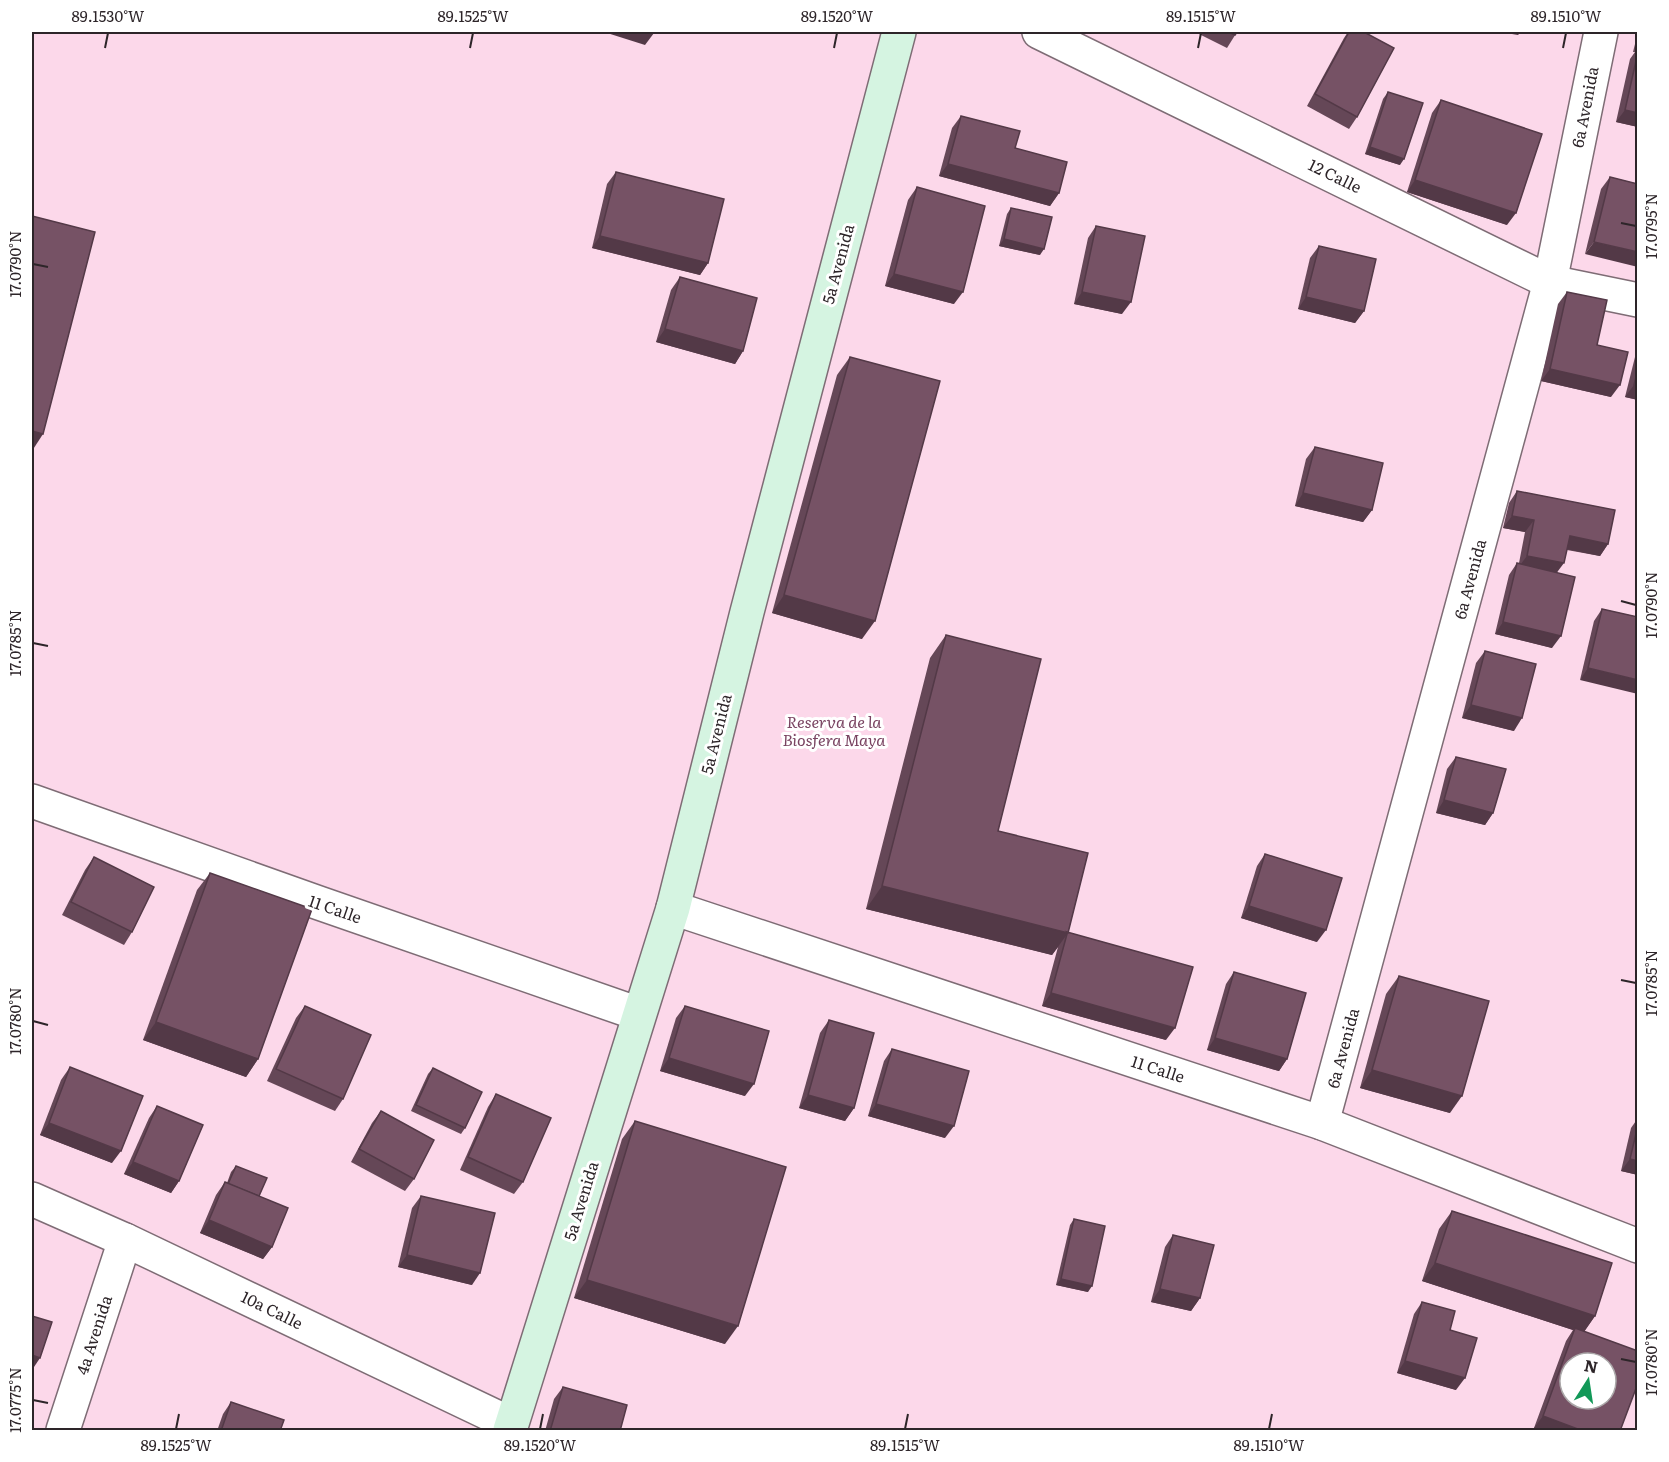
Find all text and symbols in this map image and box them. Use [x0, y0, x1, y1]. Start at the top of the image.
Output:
text: 89.1530°W [72, 4, 145, 27]
text: 89.1525°W [437, 4, 509, 27]
text: 89.1520°W [801, 4, 874, 27]
text: 89.1515°W [1166, 4, 1237, 27]
text: 89.1510°W [1531, 4, 1602, 27]
street label: 6a Avenida [1564, 64, 1604, 149]
street label: 12 Calle [1305, 152, 1366, 198]
text: 17.0795°N [1639, 193, 1662, 259]
street label: 5a Avenida [815, 221, 859, 306]
text: 17.0790°N [3, 230, 26, 298]
street label: 6a Avenida [1447, 536, 1491, 622]
text: 17.0790°N [1639, 571, 1662, 639]
text: 17.0785°N [3, 610, 26, 676]
street label: 5a Avenida [693, 691, 737, 776]
park label: Reserva de la Biosfera Maya [782, 709, 886, 751]
street label: 11 Calle [306, 888, 365, 928]
text: 17.0785°N [1639, 950, 1662, 1016]
text: 17.0780°N [3, 987, 26, 1055]
street label: 6a Avenida [1320, 1005, 1364, 1091]
street label: 11 Calle [1129, 1048, 1188, 1088]
street label: 5a Avenida [557, 1158, 604, 1243]
street label: 10a Calle [237, 1284, 307, 1334]
street label: 4a Avenida [69, 1291, 117, 1378]
text: 17.0780°N [1639, 1328, 1662, 1396]
north arrow [1558, 1351, 1618, 1411]
text: N [1582, 1352, 1600, 1378]
text: 17.0775°N [3, 1367, 26, 1433]
text: 89.1525°W [140, 1433, 212, 1456]
text: 89.1520°W [504, 1433, 577, 1456]
text: 89.1515°W [870, 1433, 941, 1456]
text: 89.1510°W [1234, 1433, 1305, 1456]

